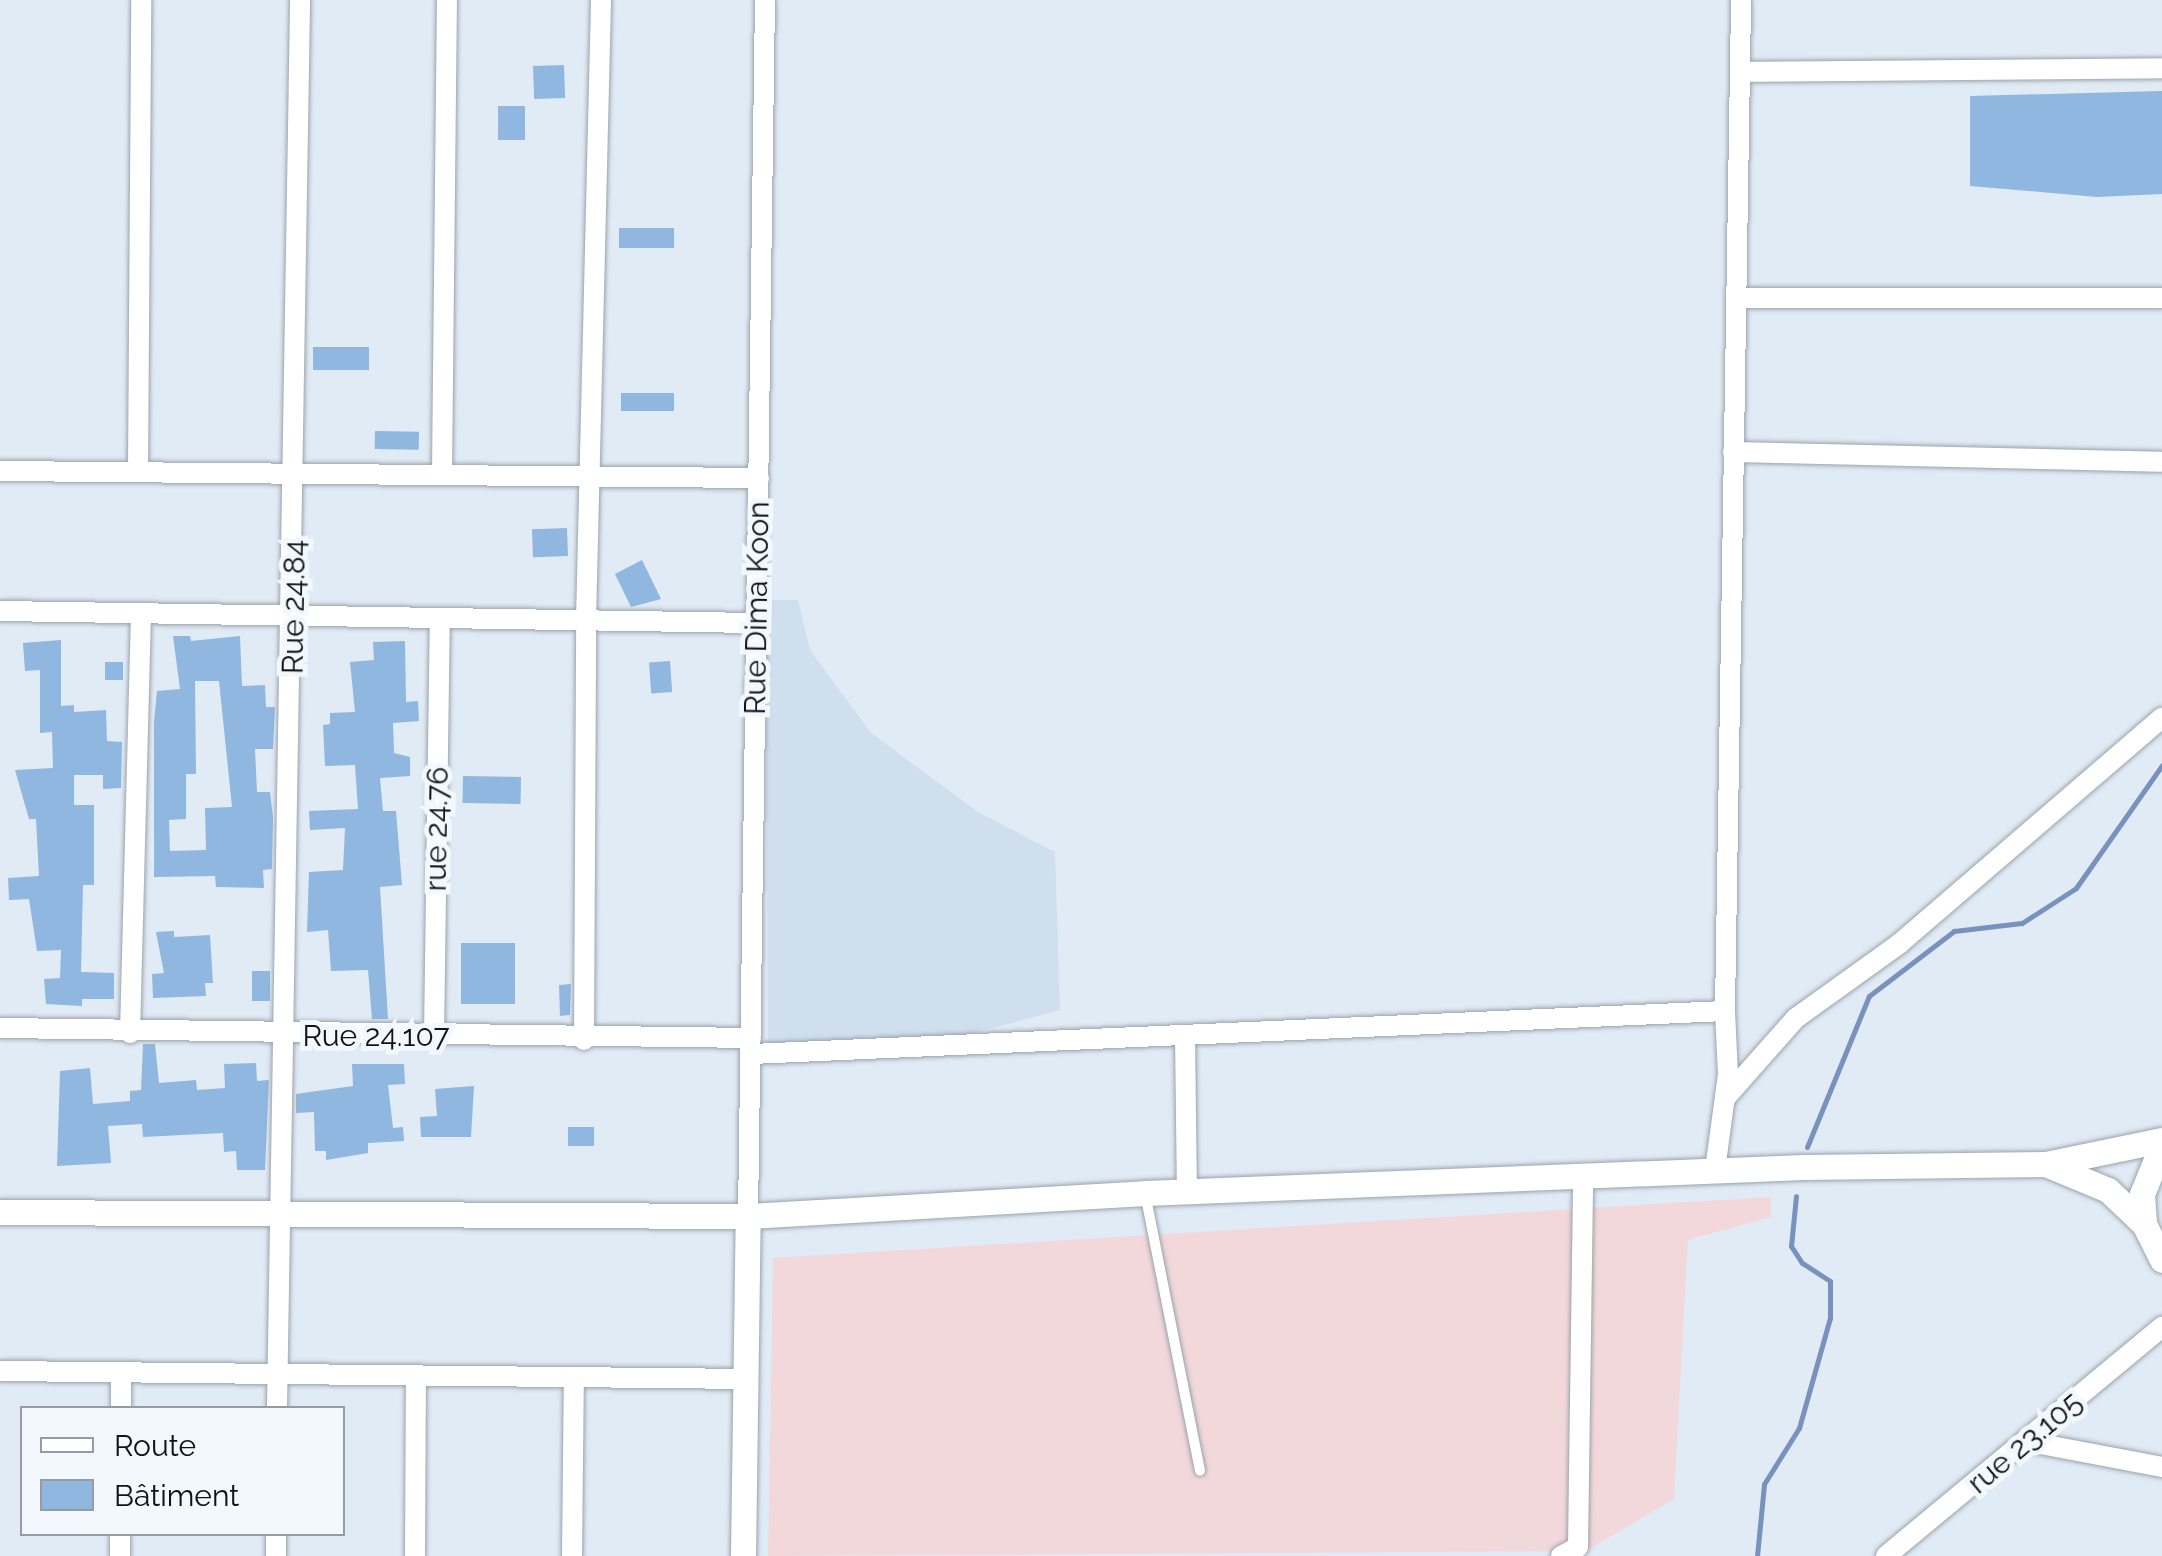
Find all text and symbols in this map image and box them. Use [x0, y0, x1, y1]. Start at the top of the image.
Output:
street label: Rue Dima Koon [737, 501, 777, 715]
street label: Rue 24.84 [275, 540, 313, 674]
street label: rue 24.76 [418, 766, 456, 892]
street label: Rue 24.107 [302, 1018, 450, 1054]
street label: rue 23.105 [1960, 1385, 2090, 1501]
legend [20, 1406, 345, 1536]
text: Route [114, 1428, 196, 1463]
text: Bâtiment [114, 1478, 239, 1513]

